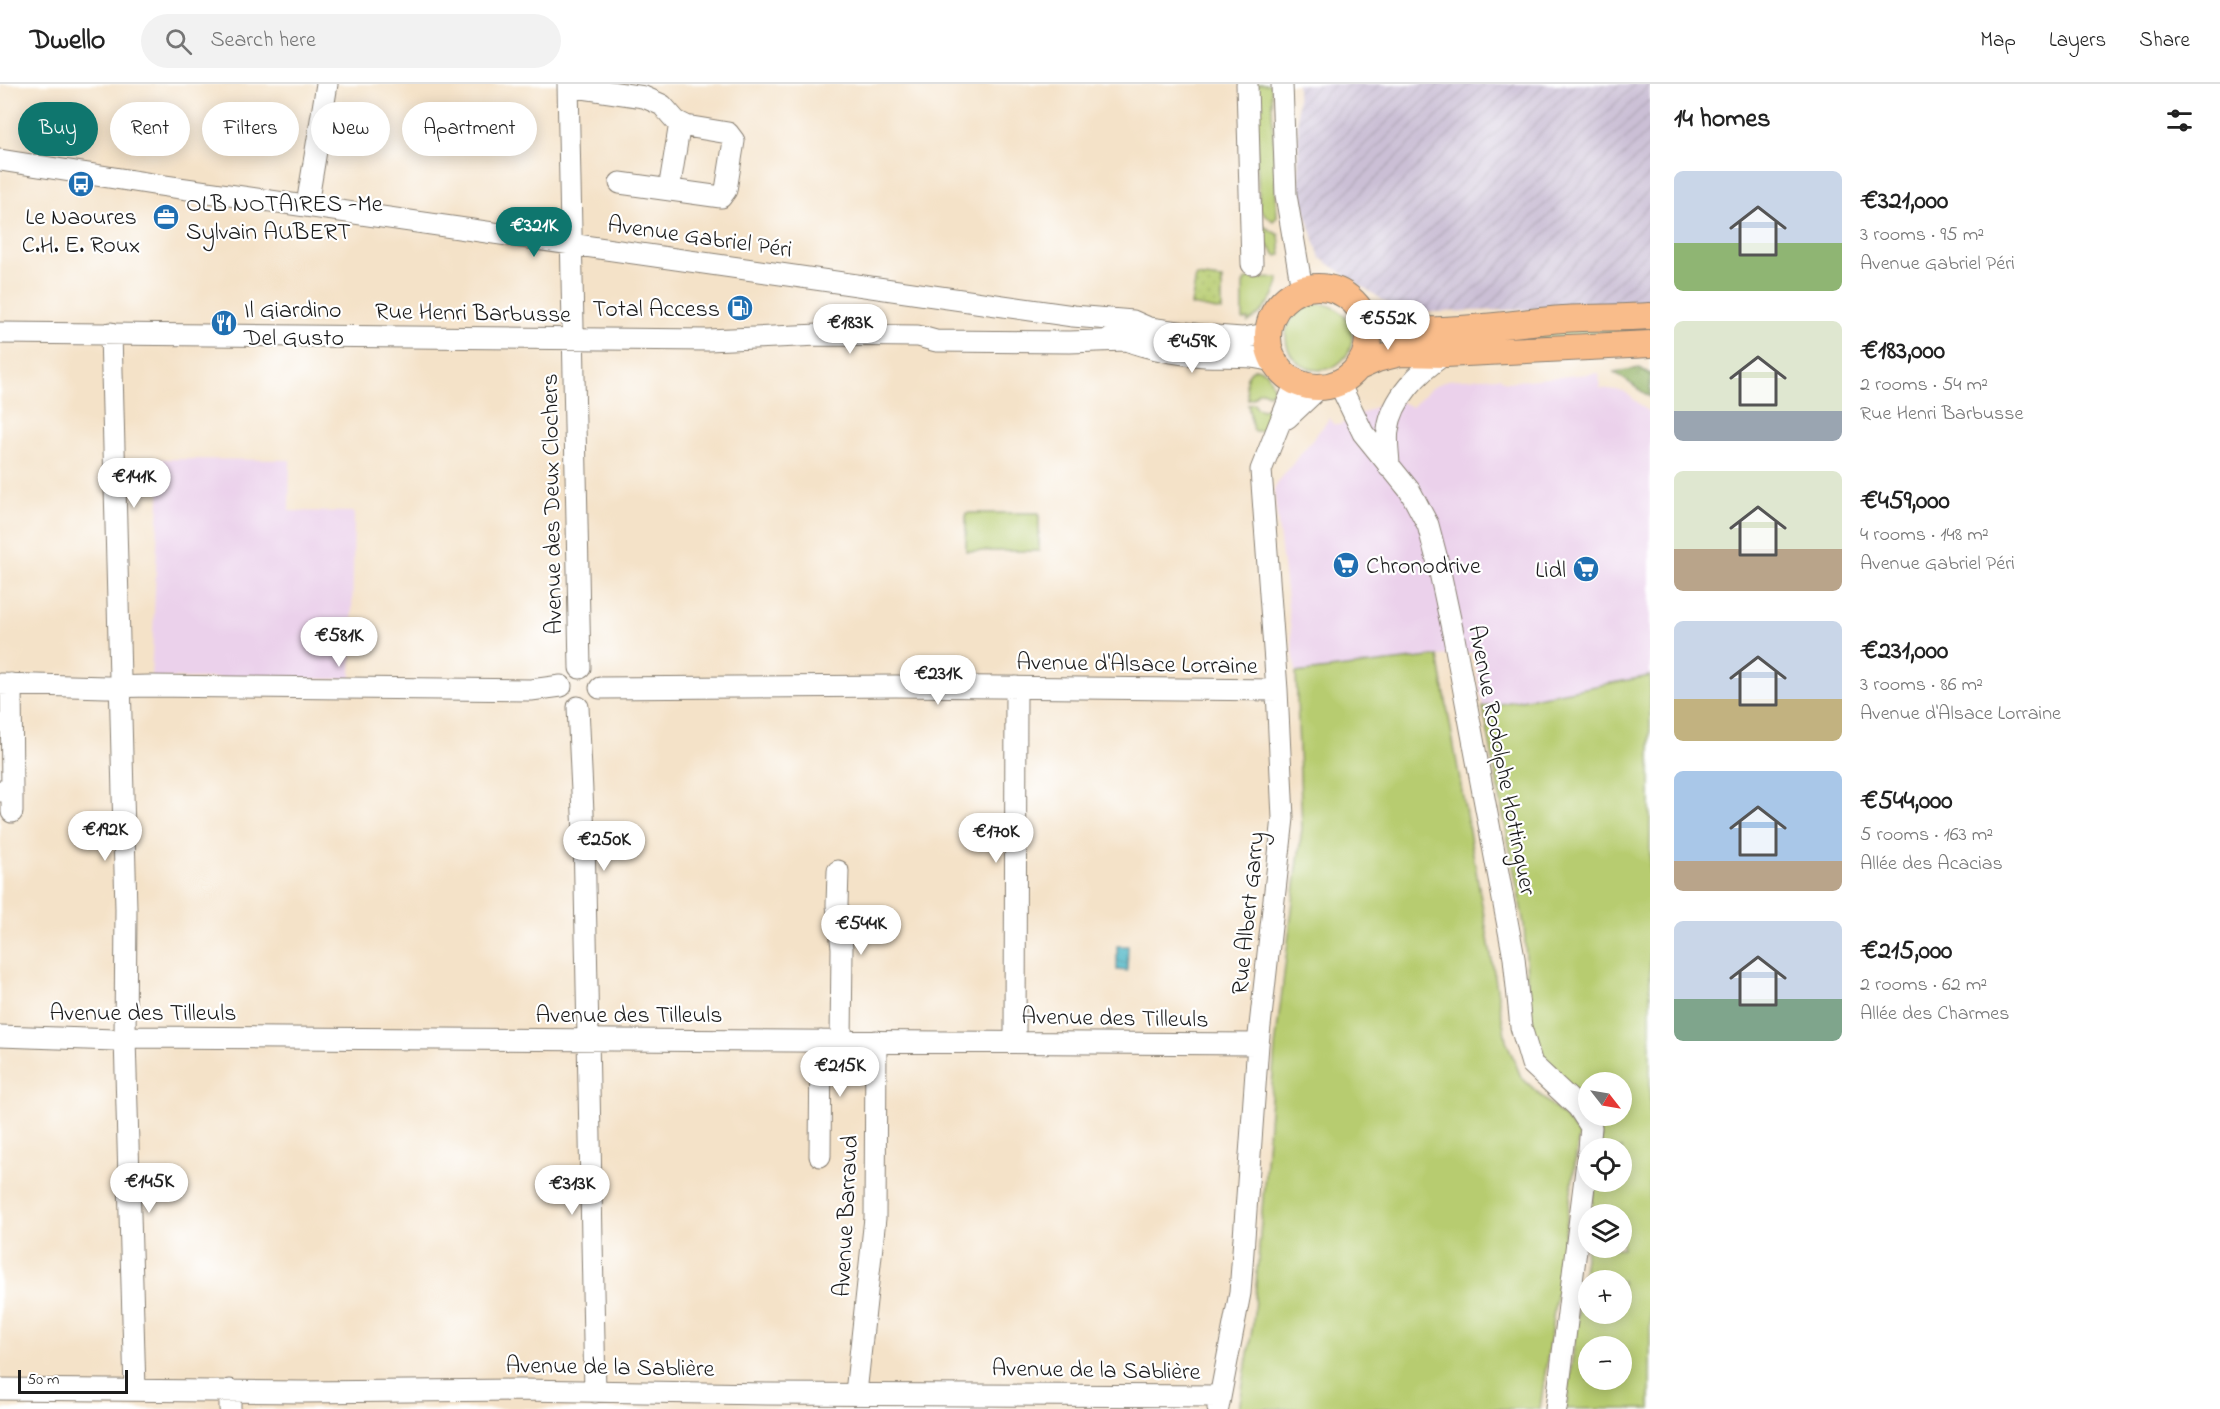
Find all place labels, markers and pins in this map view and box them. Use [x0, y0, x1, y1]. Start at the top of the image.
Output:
bus stop icon: Le Naoures C.H. E. Roux [66, 169, 96, 199]
place label: OLB NOTAIRES -Me Sylvain AUBERT [186, 188, 383, 252]
place label: Le Naoures C.H. E. Roux [22, 201, 140, 264]
office icon: OLB NOTAIRES -Me Sylvain AUBERT [151, 202, 181, 232]
pin: €321K [492, 207, 576, 258]
place label: Total Access [592, 293, 720, 328]
fuel station icon: Total Access [725, 293, 755, 323]
place label: Il Giardino Del Gusto [243, 294, 344, 357]
pin: €552K [1346, 300, 1430, 351]
pin: €183K [808, 304, 892, 355]
restaurant icon: Il Giardino Del Gusto [209, 308, 239, 338]
pin: €459K [1150, 323, 1234, 374]
pin: €141K [92, 458, 176, 509]
supermarket icon: Chronodrive [1331, 550, 1361, 580]
place label: Chronodrive [1366, 550, 1481, 585]
place label: Lidl [1535, 554, 1566, 589]
supermarket icon: Lidl [1571, 554, 1601, 584]
pin: €581K [297, 617, 381, 668]
pin: €231K [896, 655, 980, 706]
pin: €192K [63, 811, 147, 862]
pin: €170K [954, 813, 1038, 864]
pin: €250K [562, 821, 646, 872]
pin: €544K [819, 905, 903, 956]
pin: €215K [798, 1047, 882, 1098]
pin: €145K [107, 1163, 191, 1214]
pin: €313K [530, 1165, 614, 1216]

